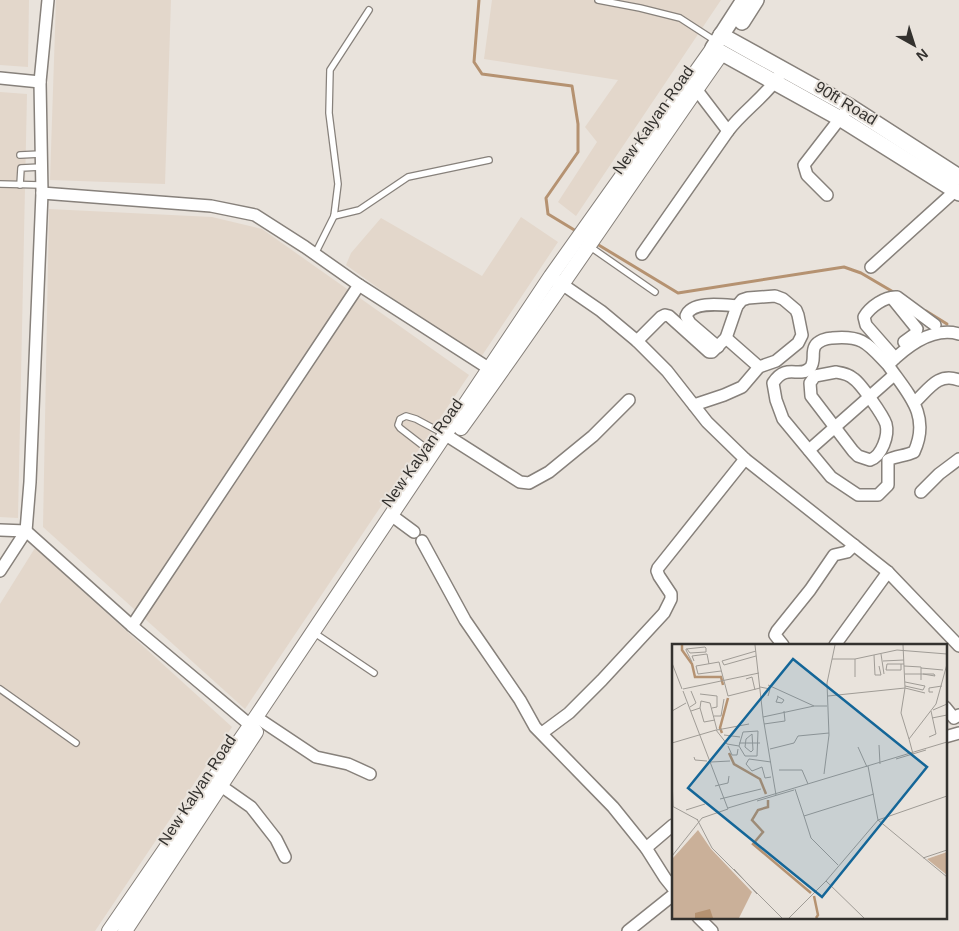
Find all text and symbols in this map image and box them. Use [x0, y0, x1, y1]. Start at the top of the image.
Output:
north arrow [889, 20, 939, 70]
text: N [913, 46, 931, 65]
street label: New Kalyan Road [609, 63, 697, 177]
street label: 90ft Road [812, 78, 880, 128]
street label: New Kalyan Road [378, 396, 466, 510]
inset map [672, 644, 946, 918]
street label: New Kalyan Road [155, 732, 239, 848]

